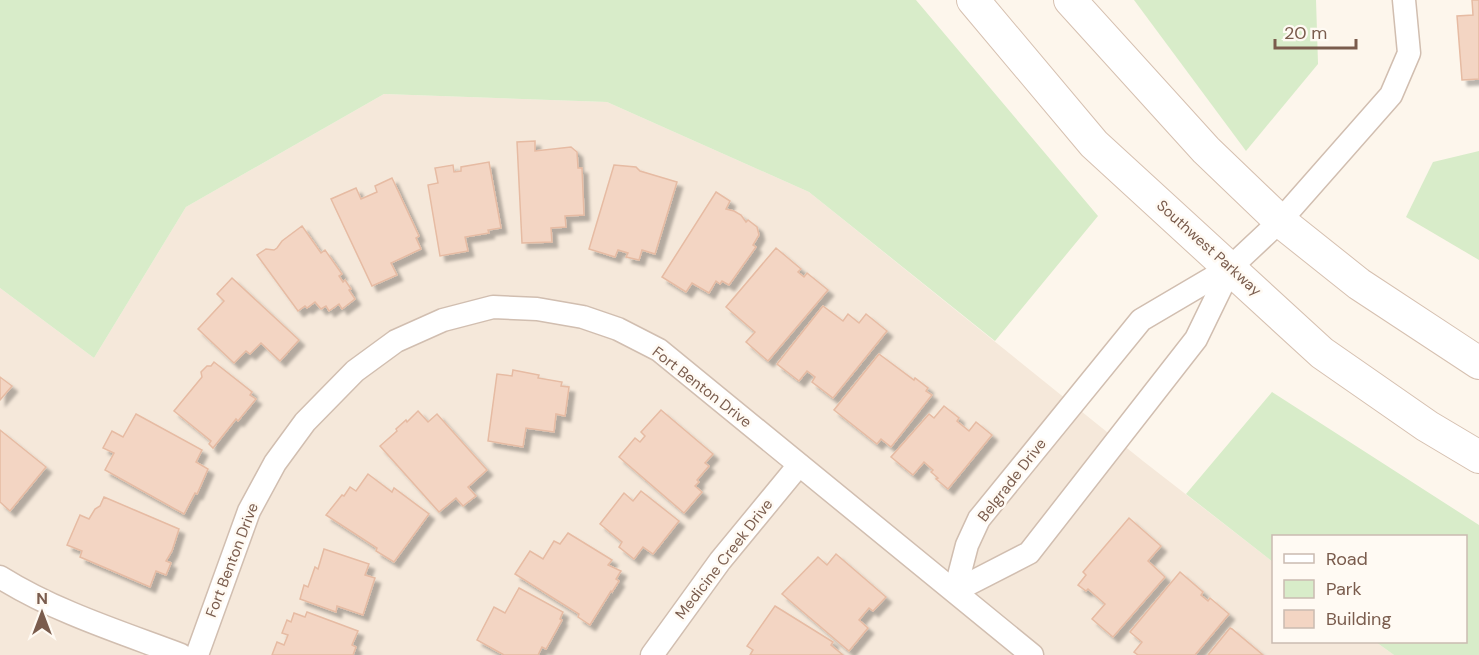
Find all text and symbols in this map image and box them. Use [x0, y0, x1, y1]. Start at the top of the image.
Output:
scale bar [1275, 12, 1356, 50]
text: 20 m [1284, 21, 1327, 45]
street label: Southwest Parkway [1152, 196, 1266, 301]
street label: Fort Benton Drive [648, 342, 756, 432]
street label: Belgrade Drive [973, 434, 1051, 526]
street label: Medicine Creek Drive [671, 495, 777, 623]
street label: Fort Benton Drive [201, 500, 263, 620]
legend [1272, 535, 1467, 643]
text: Road [1326, 547, 1368, 571]
text: Park [1326, 577, 1362, 601]
north arrow [12, 583, 72, 643]
text: N [36, 588, 48, 609]
text: Building [1326, 607, 1391, 631]

